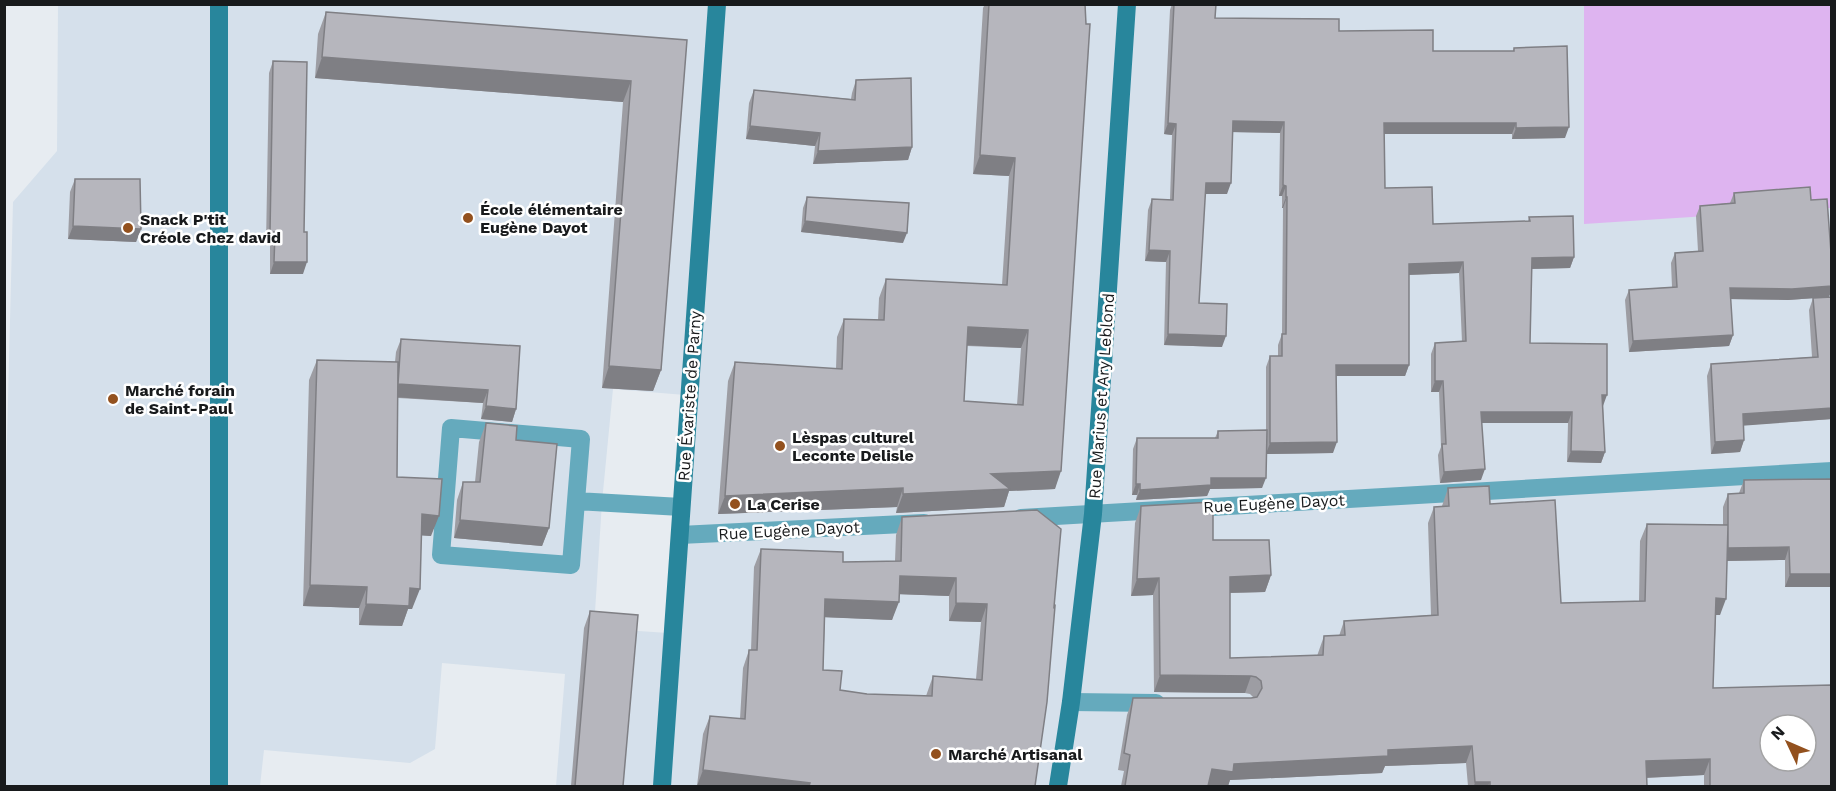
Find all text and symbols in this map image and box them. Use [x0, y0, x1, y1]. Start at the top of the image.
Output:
place label: École élémentaire Eugène Dayot [480, 200, 623, 237]
place label: Snack P'tit Créole Chez david [140, 210, 281, 247]
marker: École élémentaire Eugène Dayot [461, 211, 475, 225]
marker: Snack P'tit Créole Chez david [121, 221, 135, 235]
street label: Rue Marius et Ary Leblond [1085, 293, 1118, 500]
street label: Rue Évariste de Parny [674, 310, 705, 482]
place label: Marché forain de Saint-Paul [125, 381, 235, 418]
marker: Marché forain de Saint-Paul [106, 392, 120, 406]
place label: Lèspas culturel Leconte Delisle [792, 428, 915, 465]
marker: Lèspas culturel Leconte Delisle [773, 439, 787, 453]
street label: Rue Eugène Dayot [1203, 490, 1346, 517]
place label: La Cerise [747, 495, 820, 514]
marker: La Cerise [728, 497, 742, 511]
street label: Rue Eugène Dayot [718, 517, 861, 544]
north arrow [1758, 713, 1818, 773]
text: N [1767, 722, 1789, 744]
place label: Marché Artisanal [948, 745, 1083, 764]
marker: Marché Artisanal [929, 747, 943, 761]

